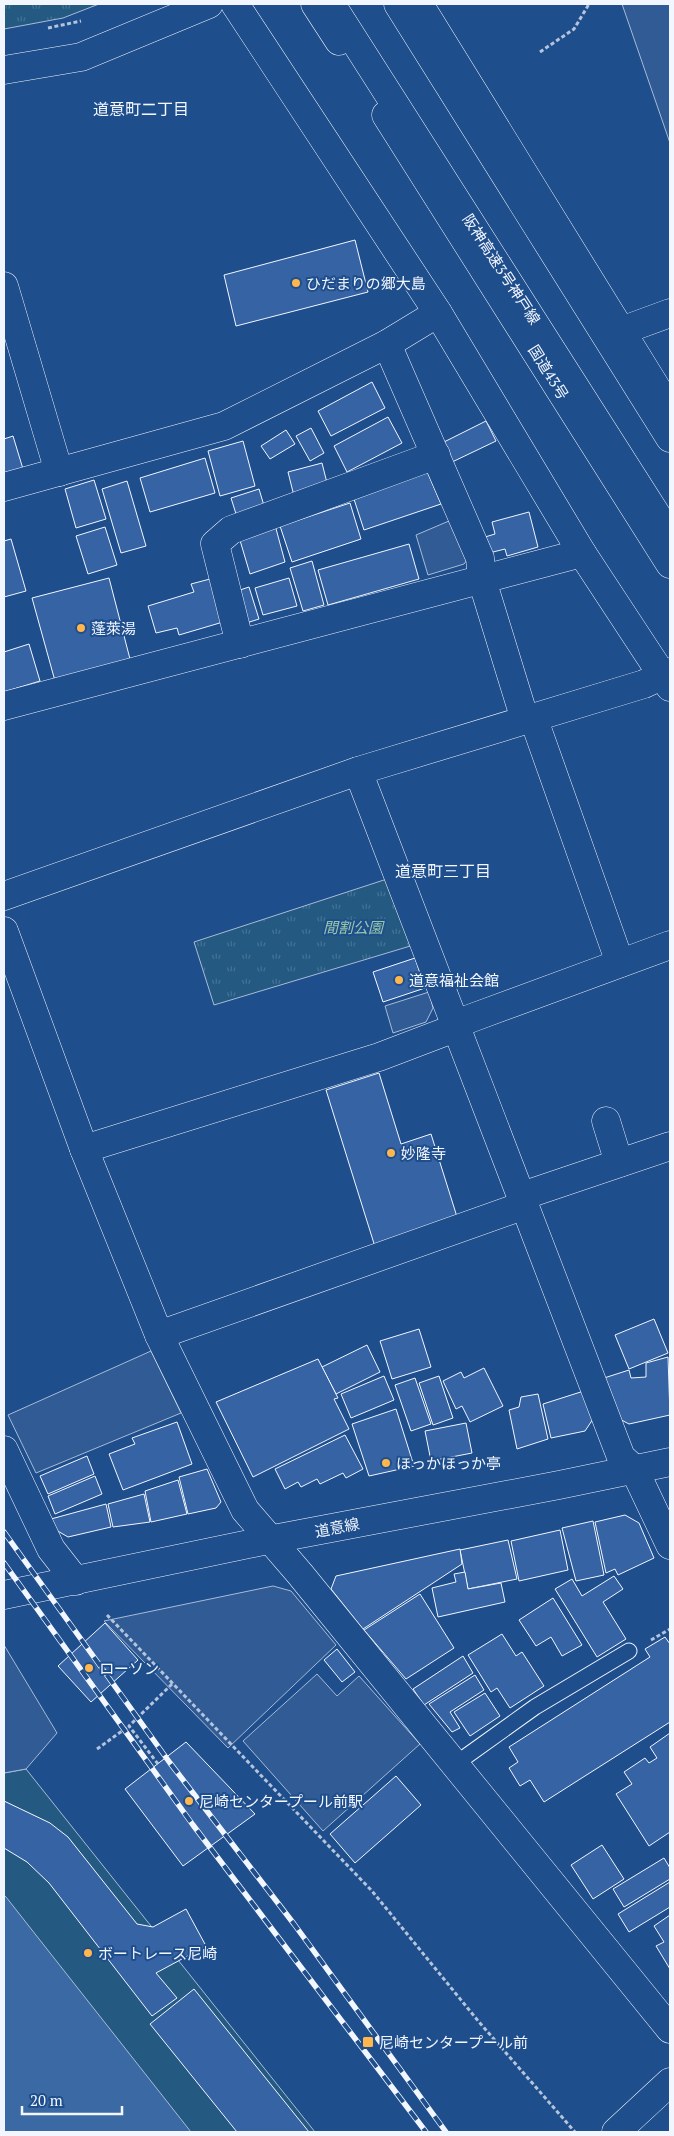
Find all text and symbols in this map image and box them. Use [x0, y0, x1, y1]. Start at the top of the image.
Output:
district label: 道意町二丁目 [93, 98, 189, 120]
street label: 阪神高速3号神戸線 [459, 210, 545, 328]
place label: ひだまりの郷大島 [306, 273, 426, 293]
marker: ひだまりの郷大島 [290, 277, 302, 289]
street label: 国道43号 [524, 341, 574, 403]
place label: 蓬萊湯 [91, 618, 136, 638]
marker: 蓬萊湯 [75, 622, 87, 634]
district label: 道意町三丁目 [395, 860, 491, 882]
park label: 間割公園 [323, 917, 385, 937]
place label: 道意福祉会館 [409, 970, 499, 990]
marker: 道意福祉会館 [393, 974, 405, 986]
place label: 妙隆寺 [401, 1143, 446, 1163]
marker: 妙隆寺 [385, 1147, 397, 1159]
place label: ほっかほっか亭 [396, 1453, 501, 1473]
marker: ほっかほっか亭 [380, 1457, 392, 1469]
street label: 道意線 [313, 1513, 361, 1541]
place label: ローソン [99, 1658, 159, 1678]
marker: ローソン [83, 1662, 95, 1674]
place label: 尼崎センタープール前駅 [199, 1791, 363, 1811]
marker: 尼崎センタープール前駅 [183, 1795, 195, 1807]
place label: ボートレース尼崎 [98, 1943, 217, 1963]
marker: ボートレース尼崎 [82, 1947, 94, 1959]
place label: 尼崎センタープール前 [379, 2032, 528, 2052]
marker: 尼崎センタープール前 [361, 2035, 375, 2049]
scale bar [22, 2084, 122, 2116]
text: 20 m [30, 2090, 63, 2110]

